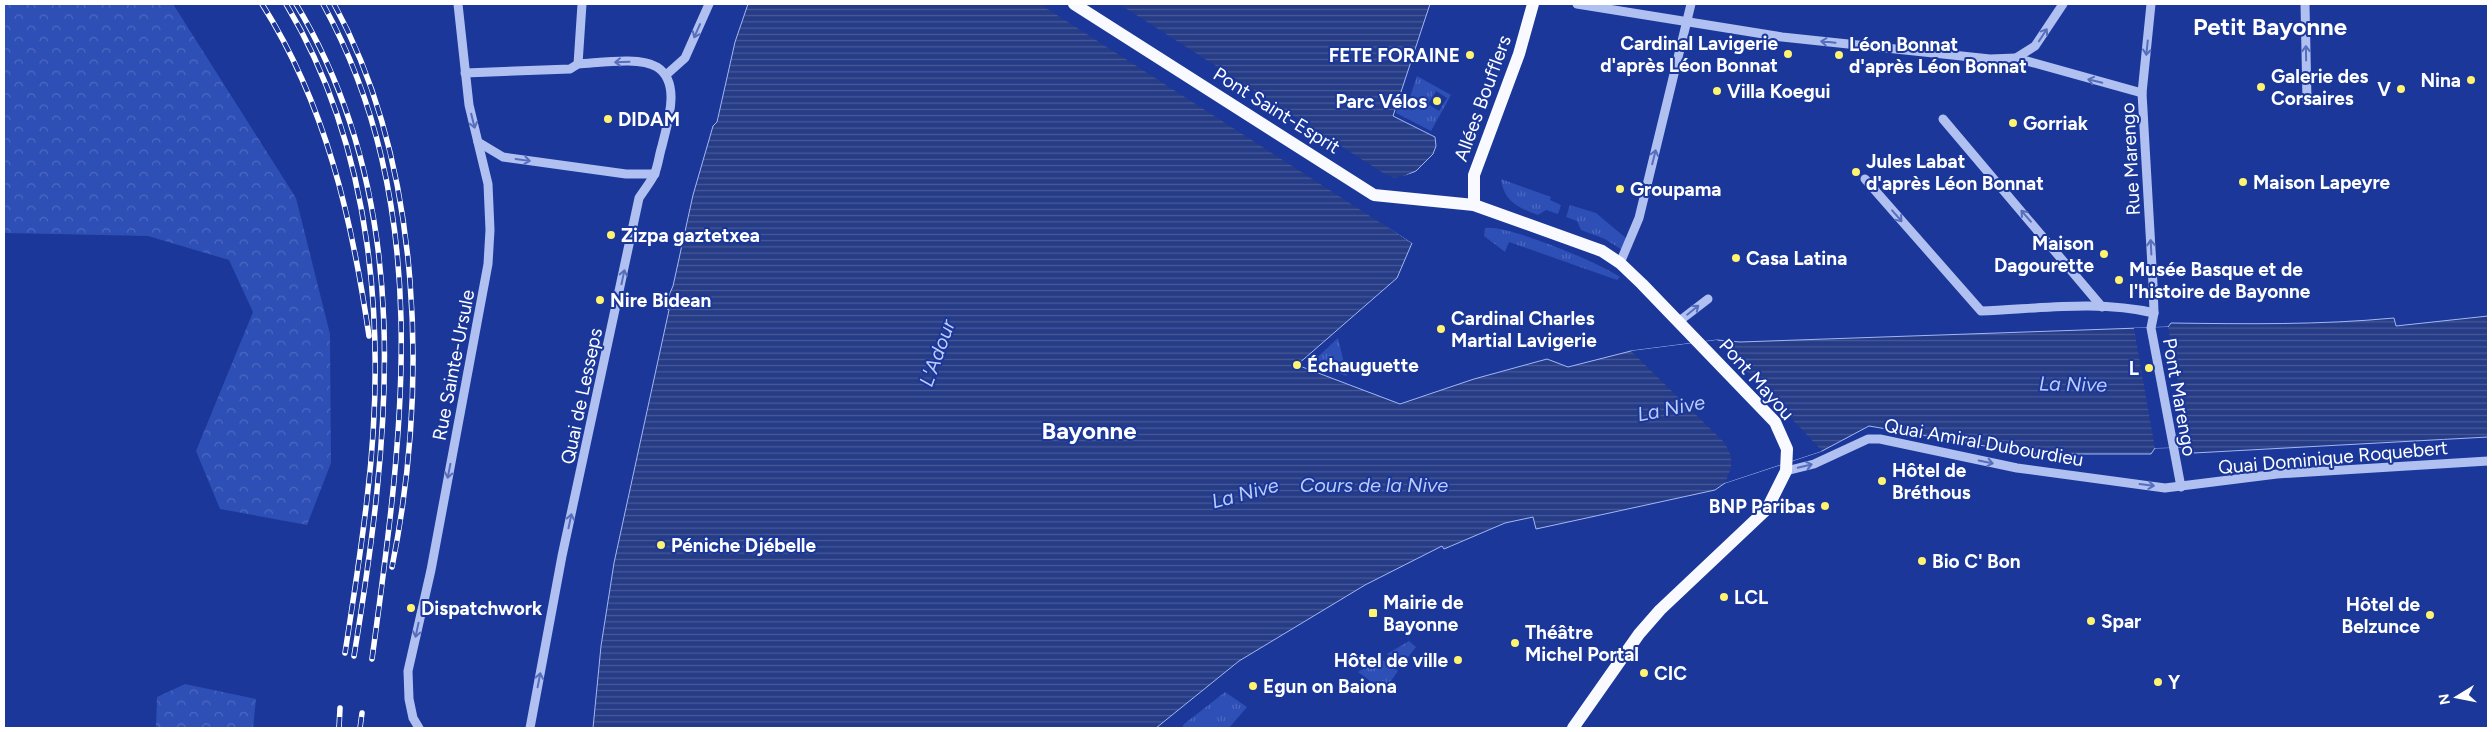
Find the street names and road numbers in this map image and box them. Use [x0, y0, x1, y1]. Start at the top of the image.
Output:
street label: Allées Boufflers [1449, 32, 1516, 164]
street label: Pont Saint-Esprit [1209, 62, 1344, 159]
street label: Rue Marengo [2116, 102, 2145, 216]
street label: Rue Sainte-Ursule [428, 288, 479, 442]
street label: Quai de Lesseps [556, 326, 607, 466]
street label: Pont Mayou [1714, 334, 1799, 425]
street label: Pont Marengo [2158, 336, 2201, 458]
street label: Quai Amiral Dubourdieu [1882, 414, 2085, 471]
street label: Quai Dominique Roquebert [2217, 436, 2449, 479]

